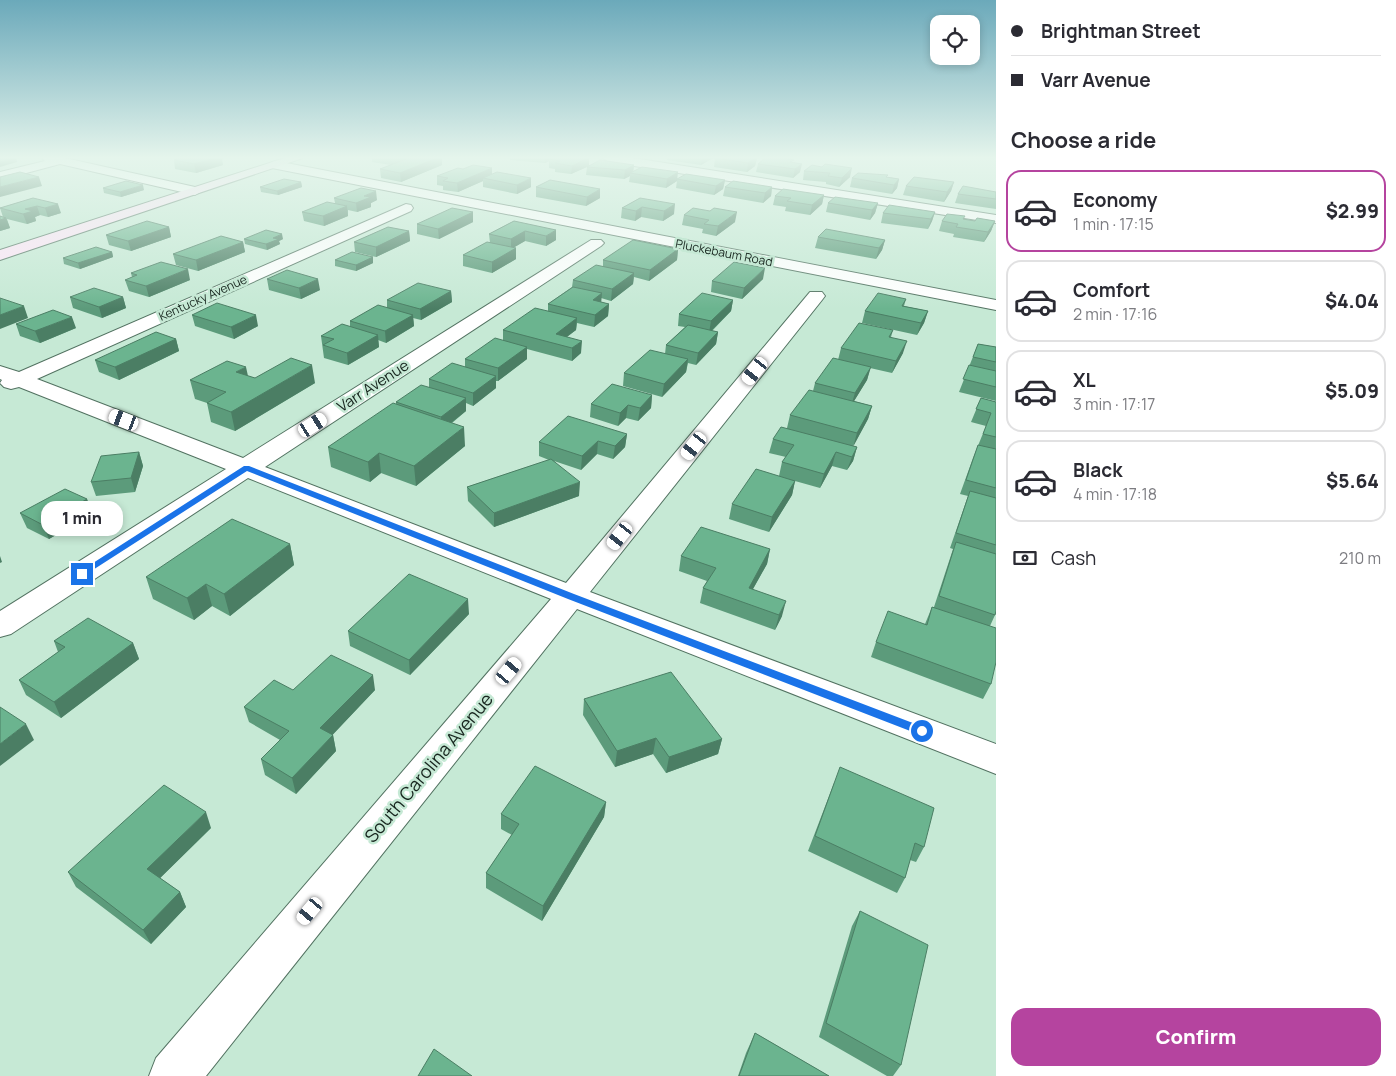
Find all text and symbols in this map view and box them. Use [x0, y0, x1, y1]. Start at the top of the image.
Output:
map controls [930, 15, 980, 65]
button: locate [930, 15, 980, 65]
text: Brightman Street [1041, 18, 1201, 44]
text: Varr Avenue [1041, 67, 1151, 93]
text: Choose a ride [1011, 125, 1156, 155]
text: Economy [1073, 187, 1157, 213]
icon: car [1013, 189, 1058, 234]
text: $2.99 [1326, 198, 1379, 224]
text: 1 min · 17:15 [1073, 213, 1154, 235]
street label: Pluckebaum Road [674, 235, 774, 270]
street label: Kentucky Avenue [156, 270, 250, 325]
text: Comfort [1073, 277, 1150, 303]
icon: car [1013, 279, 1058, 324]
text: $4.04 [1325, 288, 1379, 314]
text: 2 min · 17:16 [1073, 303, 1157, 325]
street label: Varr Avenue [333, 354, 413, 417]
car [739, 355, 770, 387]
text: XL [1073, 367, 1096, 393]
icon: car [1013, 369, 1058, 414]
text: $5.09 [1325, 378, 1379, 404]
text: 3 min · 17:17 [1073, 393, 1155, 415]
car [107, 408, 140, 432]
car [296, 411, 329, 439]
car [678, 430, 709, 462]
text: Black [1073, 457, 1122, 483]
icon: car [1013, 459, 1058, 504]
text: $5.64 [1326, 468, 1379, 494]
text: 4 min · 17:18 [1073, 483, 1157, 505]
callout: 1 min [41, 502, 123, 536]
text: 1 min [62, 507, 102, 529]
car [604, 520, 635, 552]
icon: cash [1011, 544, 1039, 572]
text: Cash [1051, 545, 1096, 571]
text: 210 m [1339, 547, 1381, 569]
route end [71, 563, 93, 585]
car [493, 655, 524, 687]
street label: South Carolina Avenue [359, 688, 498, 847]
route start [911, 720, 933, 742]
car [294, 895, 325, 927]
button: Confirm [1011, 1008, 1381, 1066]

